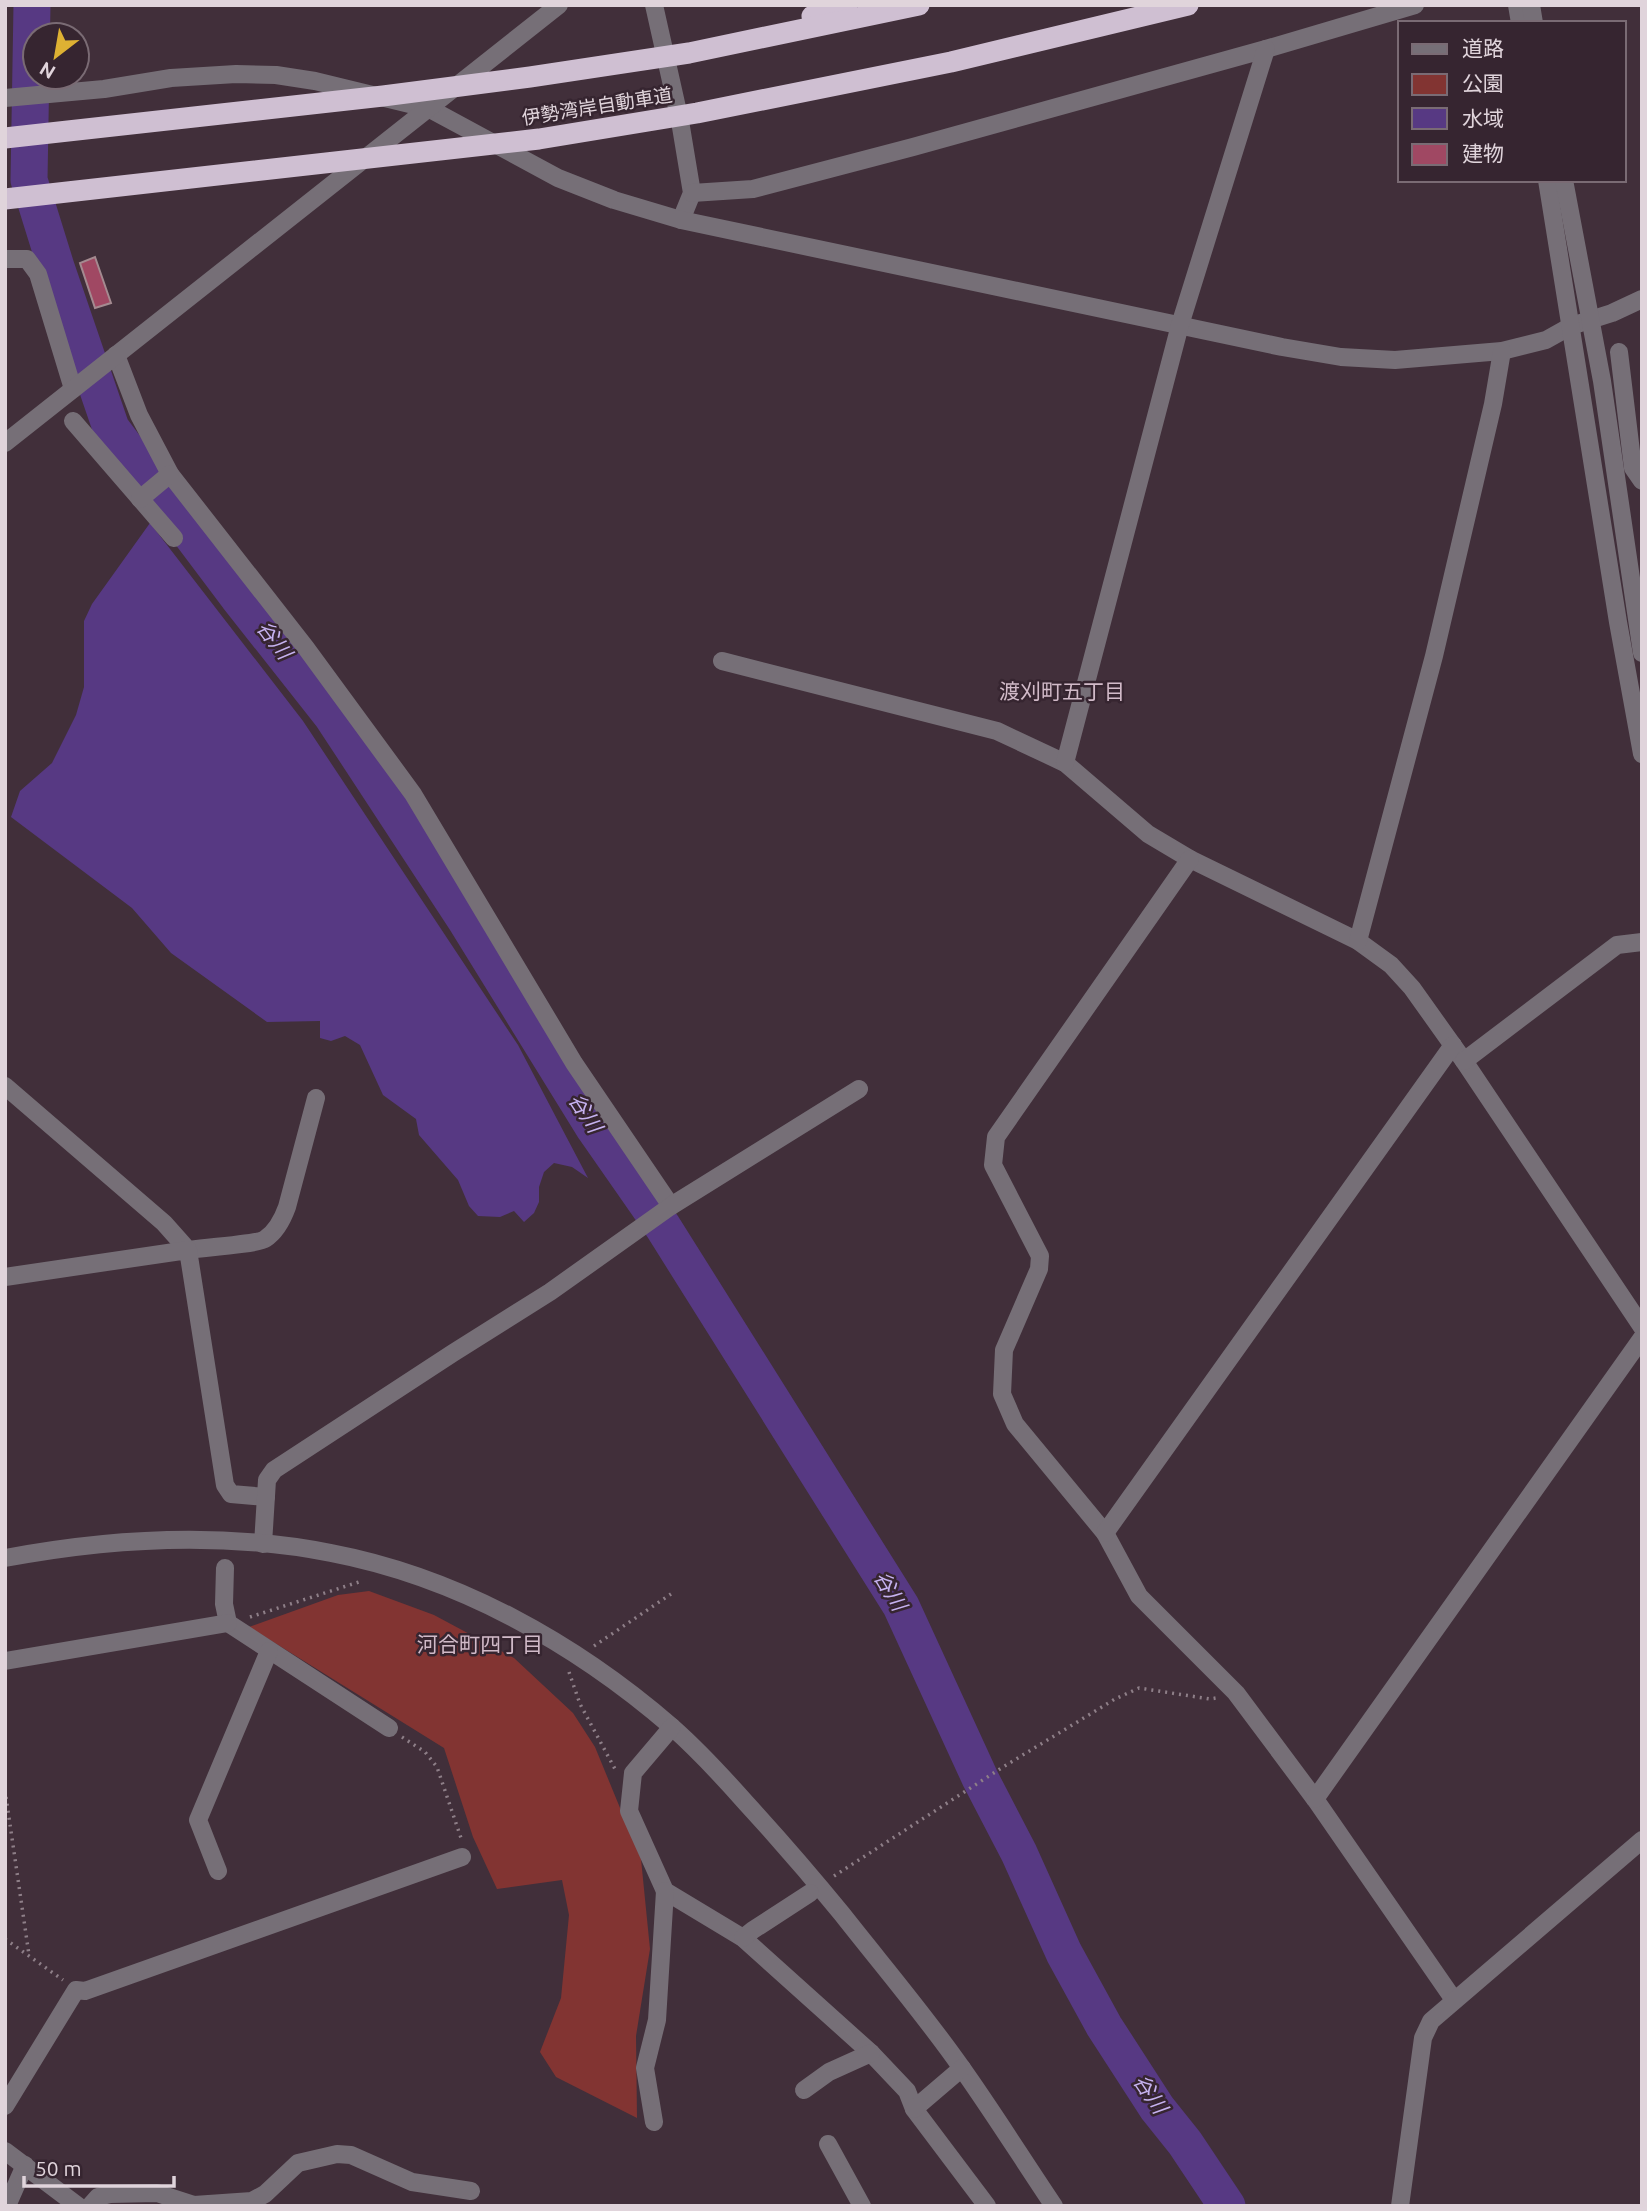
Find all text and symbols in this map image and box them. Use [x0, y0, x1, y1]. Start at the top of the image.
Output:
north arrow [21, 21, 91, 91]
legend [1398, 21, 1626, 182]
text: 道路 [1462, 36, 1504, 60]
text: N [35, 57, 59, 84]
text: 公園 [1462, 71, 1504, 95]
street label: 伊勢湾岸自動車道 [520, 83, 674, 129]
text: 水域 [1462, 106, 1504, 130]
text: 建物 [1462, 141, 1504, 165]
water label: 谷川 [253, 615, 298, 665]
district label: 渡刈町五丁目 [999, 679, 1125, 703]
water label: 谷川 [564, 1088, 608, 1138]
water label: 谷川 [870, 1566, 913, 1616]
district label: 河合町四丁目 [417, 1632, 543, 1656]
water label: 谷川 [1129, 2069, 1174, 2119]
scale bar [24, 2144, 175, 2188]
text: 50 m [35, 2156, 82, 2180]

